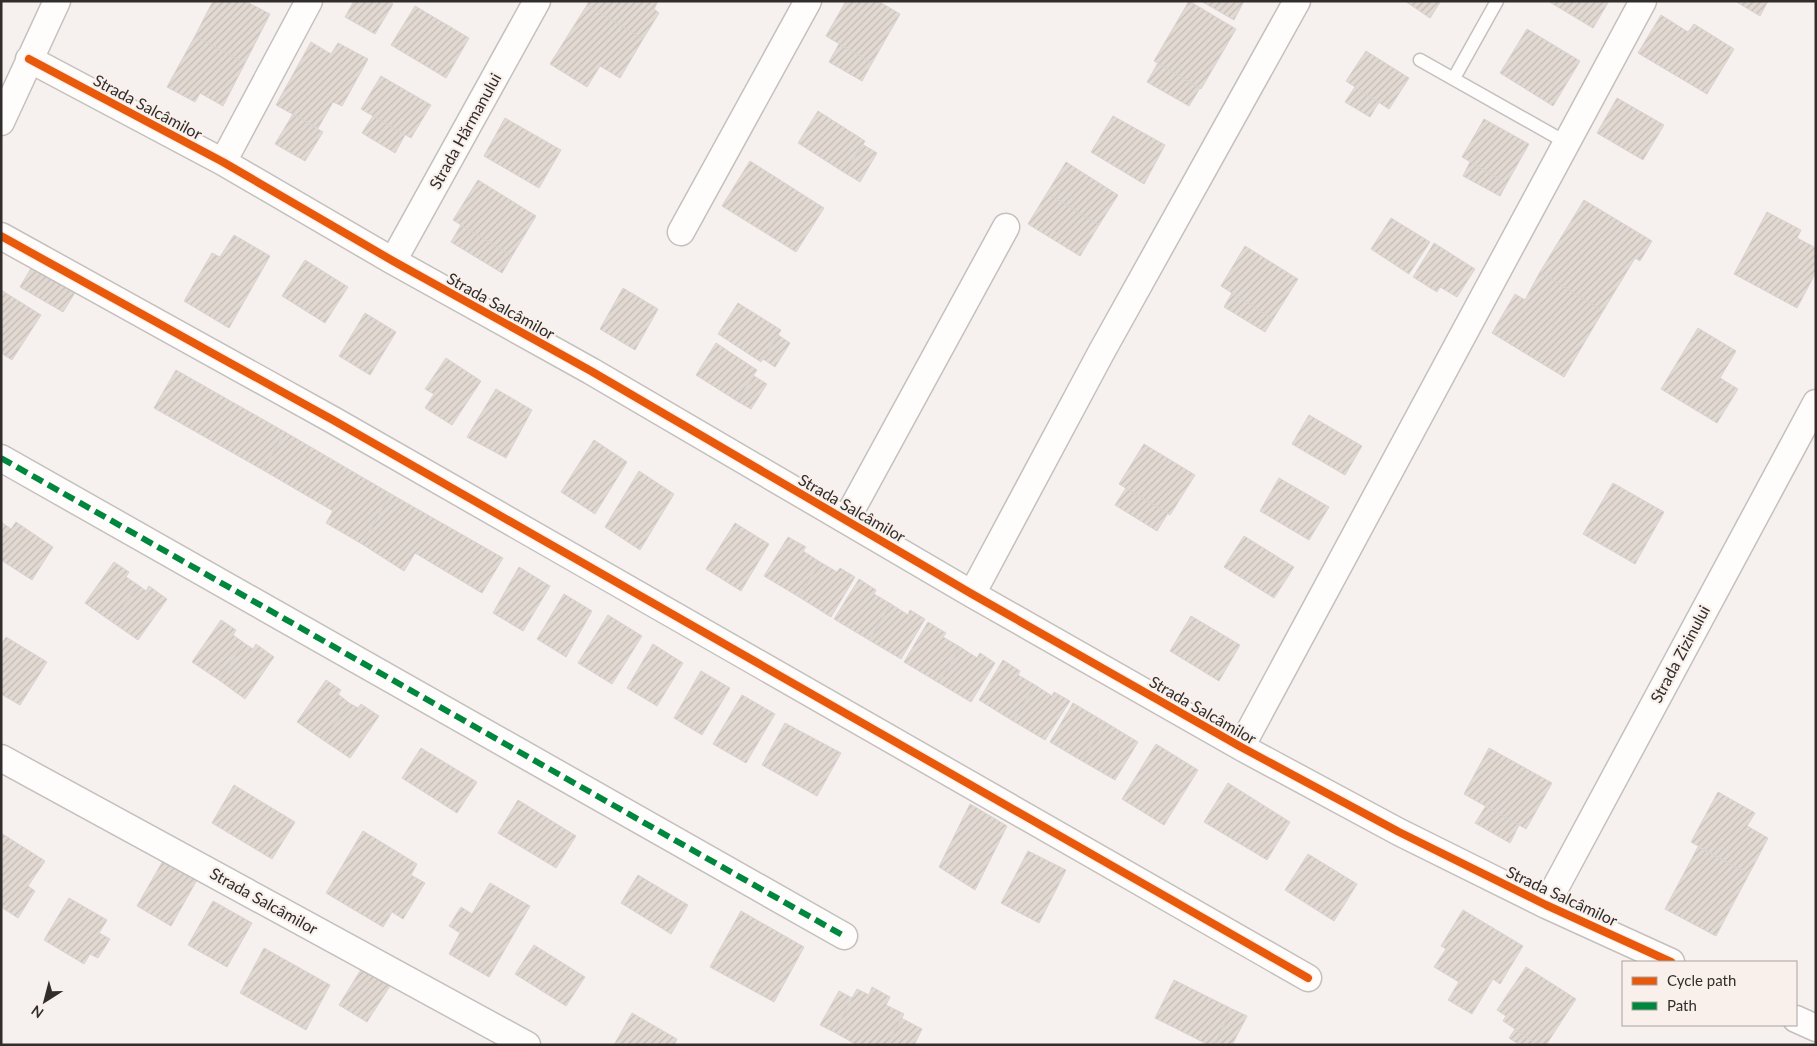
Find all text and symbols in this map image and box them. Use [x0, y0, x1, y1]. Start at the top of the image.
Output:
street label: Strada Hărmanului [425, 69, 504, 192]
street label: Strada Salcâmilor [91, 70, 206, 143]
street label: Strada Salcâmilor [444, 268, 559, 343]
street label: Strada Salcâmilor [795, 469, 909, 546]
street label: Strada Zizinului [1646, 602, 1713, 706]
street label: Strada Salcâmilor [1146, 671, 1260, 748]
street label: Strada Salcâmilor [1504, 862, 1621, 930]
street label: Strada Salcâmilor [207, 863, 322, 938]
legend [1622, 961, 1797, 1026]
text: Cycle path [1667, 971, 1736, 989]
north arrow [20, 976, 70, 1026]
text: Path [1667, 996, 1697, 1014]
text: N [28, 1002, 46, 1022]

